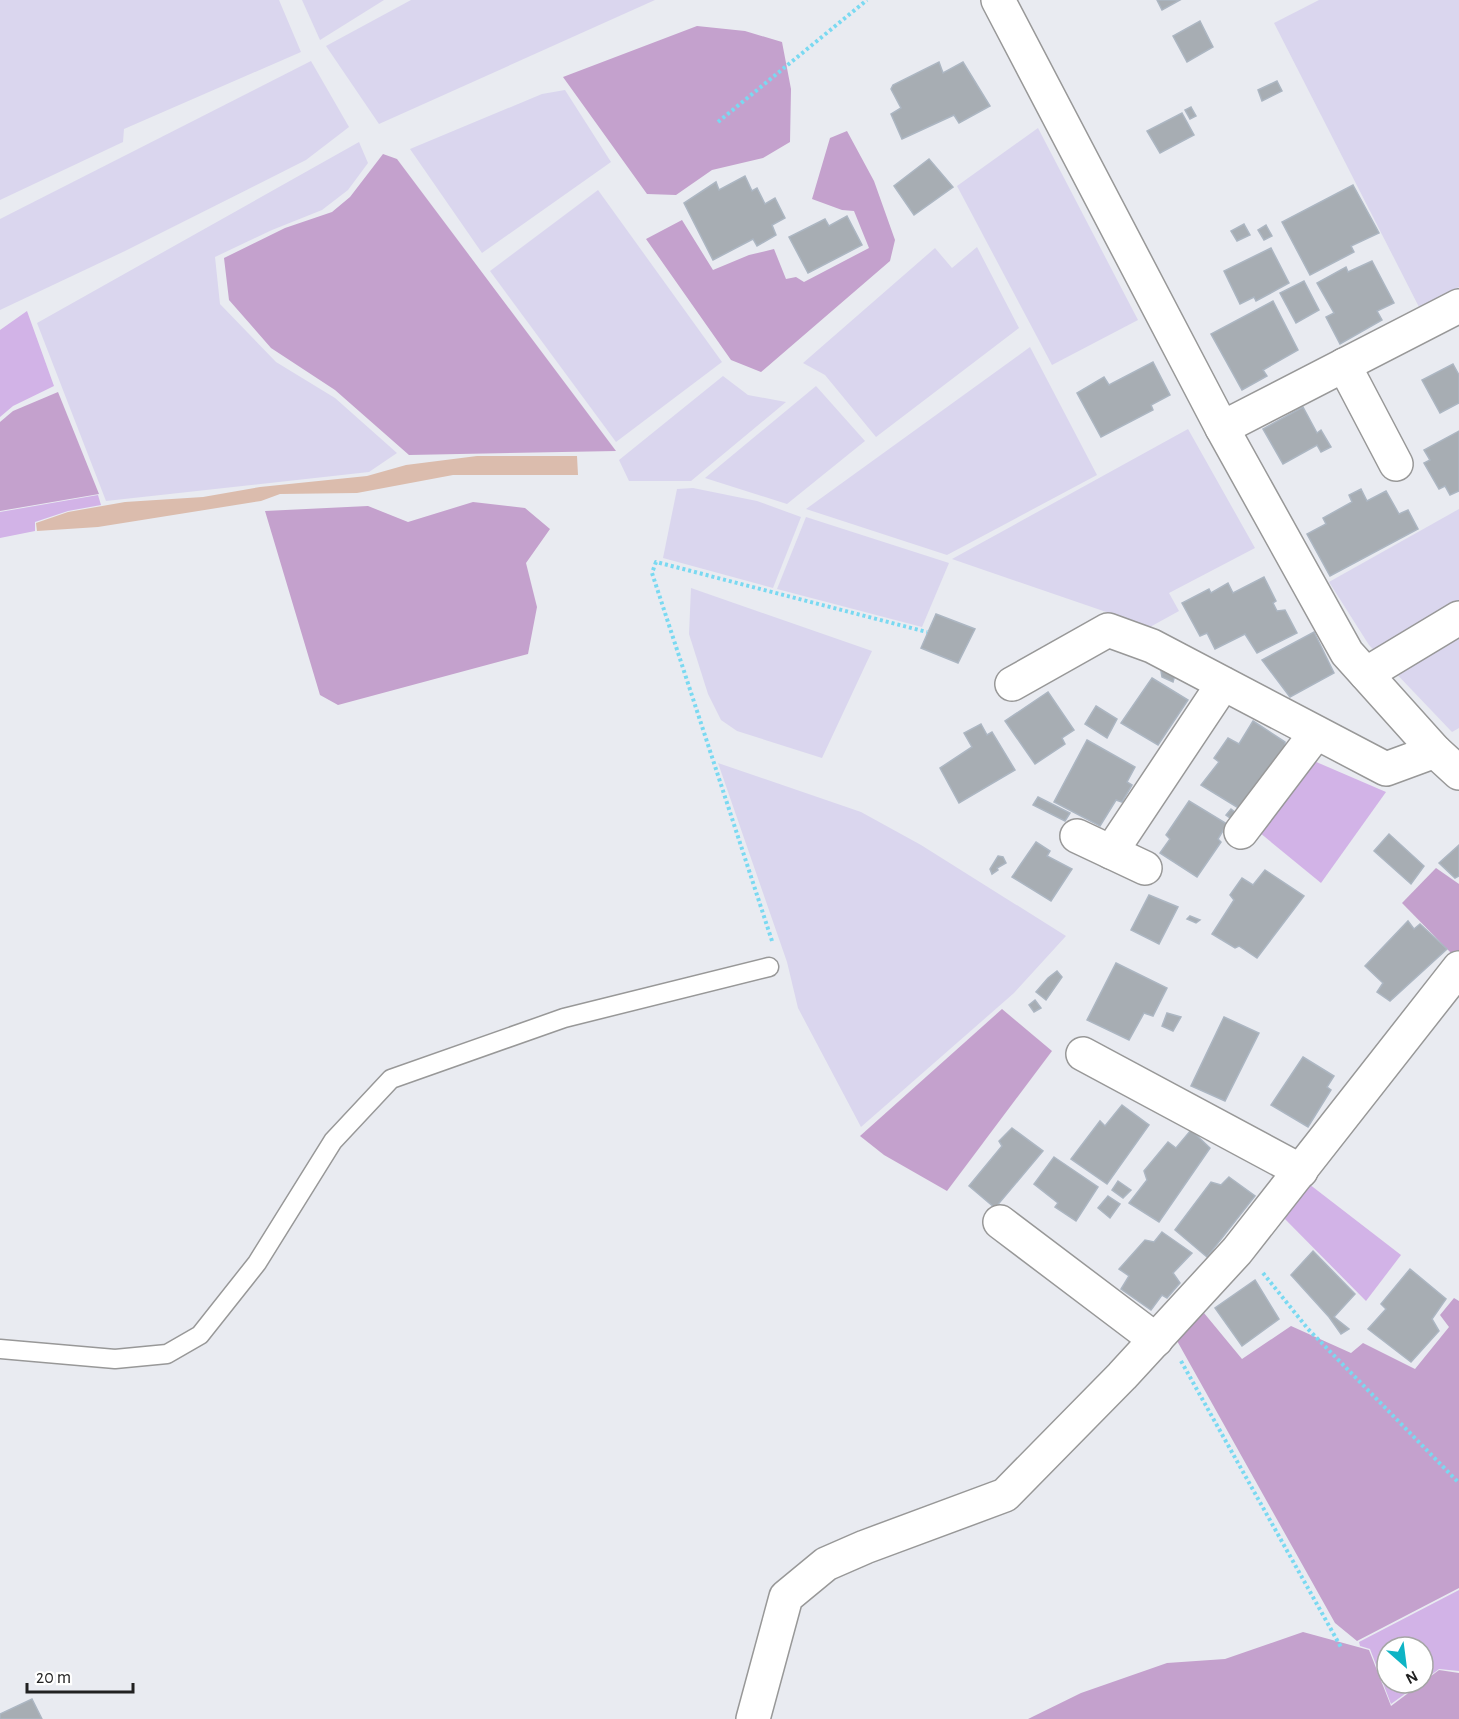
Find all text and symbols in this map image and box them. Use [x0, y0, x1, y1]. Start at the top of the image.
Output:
north arrow [1375, 1635, 1435, 1695]
scale bar [27, 1656, 134, 1694]
text: N [1403, 1668, 1420, 1687]
text: 20 m [36, 1669, 71, 1687]

